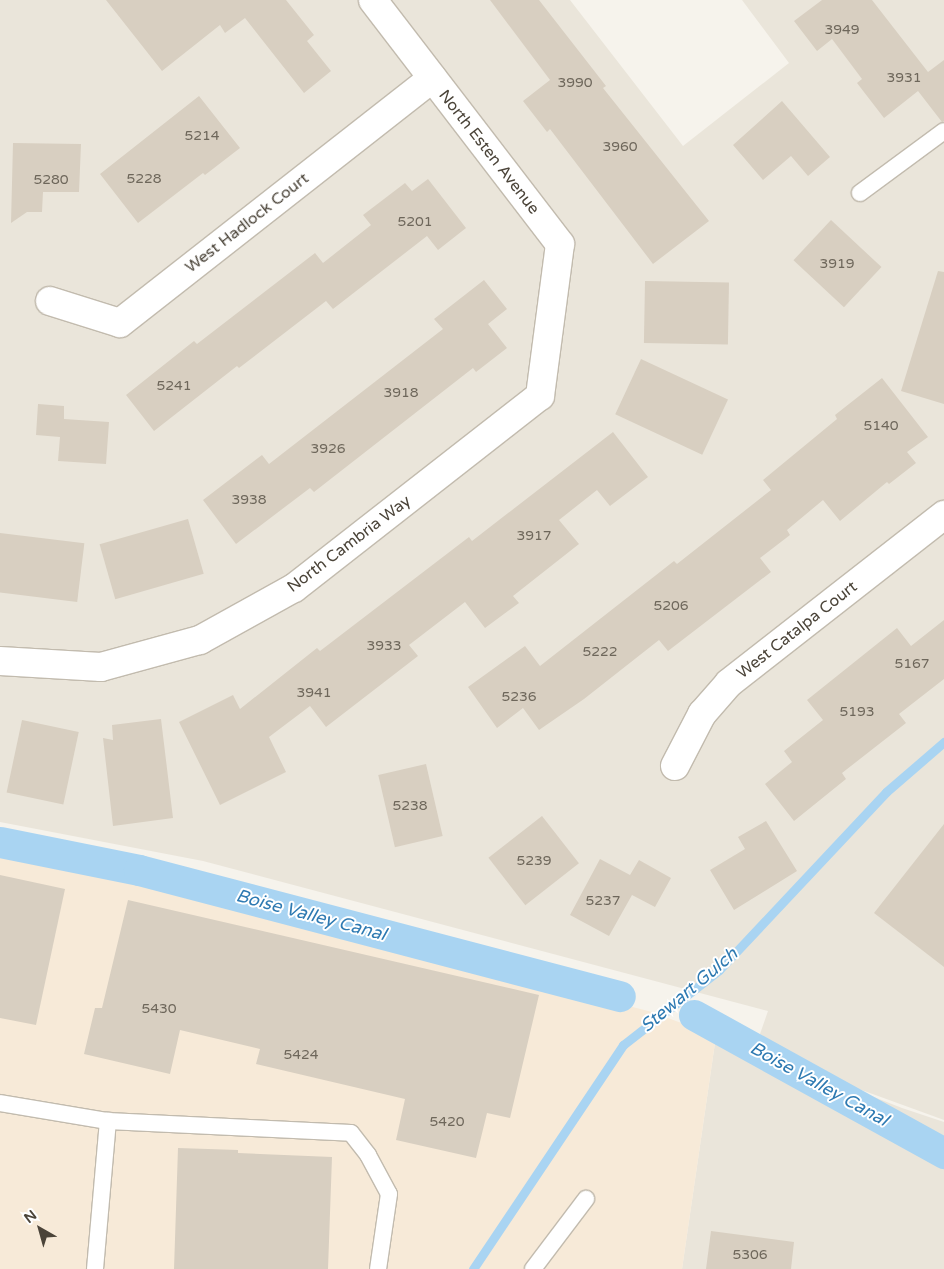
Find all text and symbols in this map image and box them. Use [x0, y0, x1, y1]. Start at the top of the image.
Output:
house number: 3949 [824, 22, 860, 38]
house number: 3931 [886, 70, 922, 86]
house number: 3990 [557, 75, 593, 91]
street label: North Esten Avenue [435, 86, 543, 218]
house number: 5214 [184, 128, 220, 144]
house number: 3960 [602, 139, 638, 155]
street label: West Hadlock Court [181, 169, 313, 277]
house number: 5228 [126, 171, 162, 187]
house number: 5280 [33, 172, 69, 188]
house number: 5201 [397, 214, 433, 230]
house number: 3919 [819, 256, 855, 272]
house number: 5241 [156, 378, 192, 394]
house number: 3918 [383, 385, 419, 401]
house number: 5140 [863, 418, 899, 434]
house number: 3926 [310, 441, 346, 457]
street label: North Cambria Way [283, 491, 415, 597]
house number: 3938 [231, 492, 267, 508]
house number: 3917 [516, 528, 552, 544]
street label: West Catalpa Court [733, 577, 861, 683]
house number: 5206 [653, 598, 689, 614]
house number: 3933 [366, 638, 402, 654]
house number: 5222 [582, 644, 618, 660]
house number: 5167 [894, 656, 930, 672]
house number: 3941 [296, 685, 332, 701]
house number: 5236 [501, 689, 537, 705]
house number: 5193 [839, 704, 875, 720]
house number: 5238 [392, 798, 428, 814]
house number: 5239 [516, 853, 552, 869]
water label: Boise Valley Canal [234, 885, 388, 945]
house number: 5237 [585, 893, 621, 909]
water label: Stewart Gulch [636, 943, 742, 1037]
house number: 5430 [141, 1001, 177, 1017]
water label: Boise Valley Canal [746, 1037, 892, 1131]
house number: 5424 [283, 1047, 319, 1063]
house number: 5420 [429, 1114, 465, 1130]
north arrow [15, 1204, 65, 1254]
text: N [21, 1207, 40, 1227]
house number: 5306 [732, 1247, 768, 1263]

